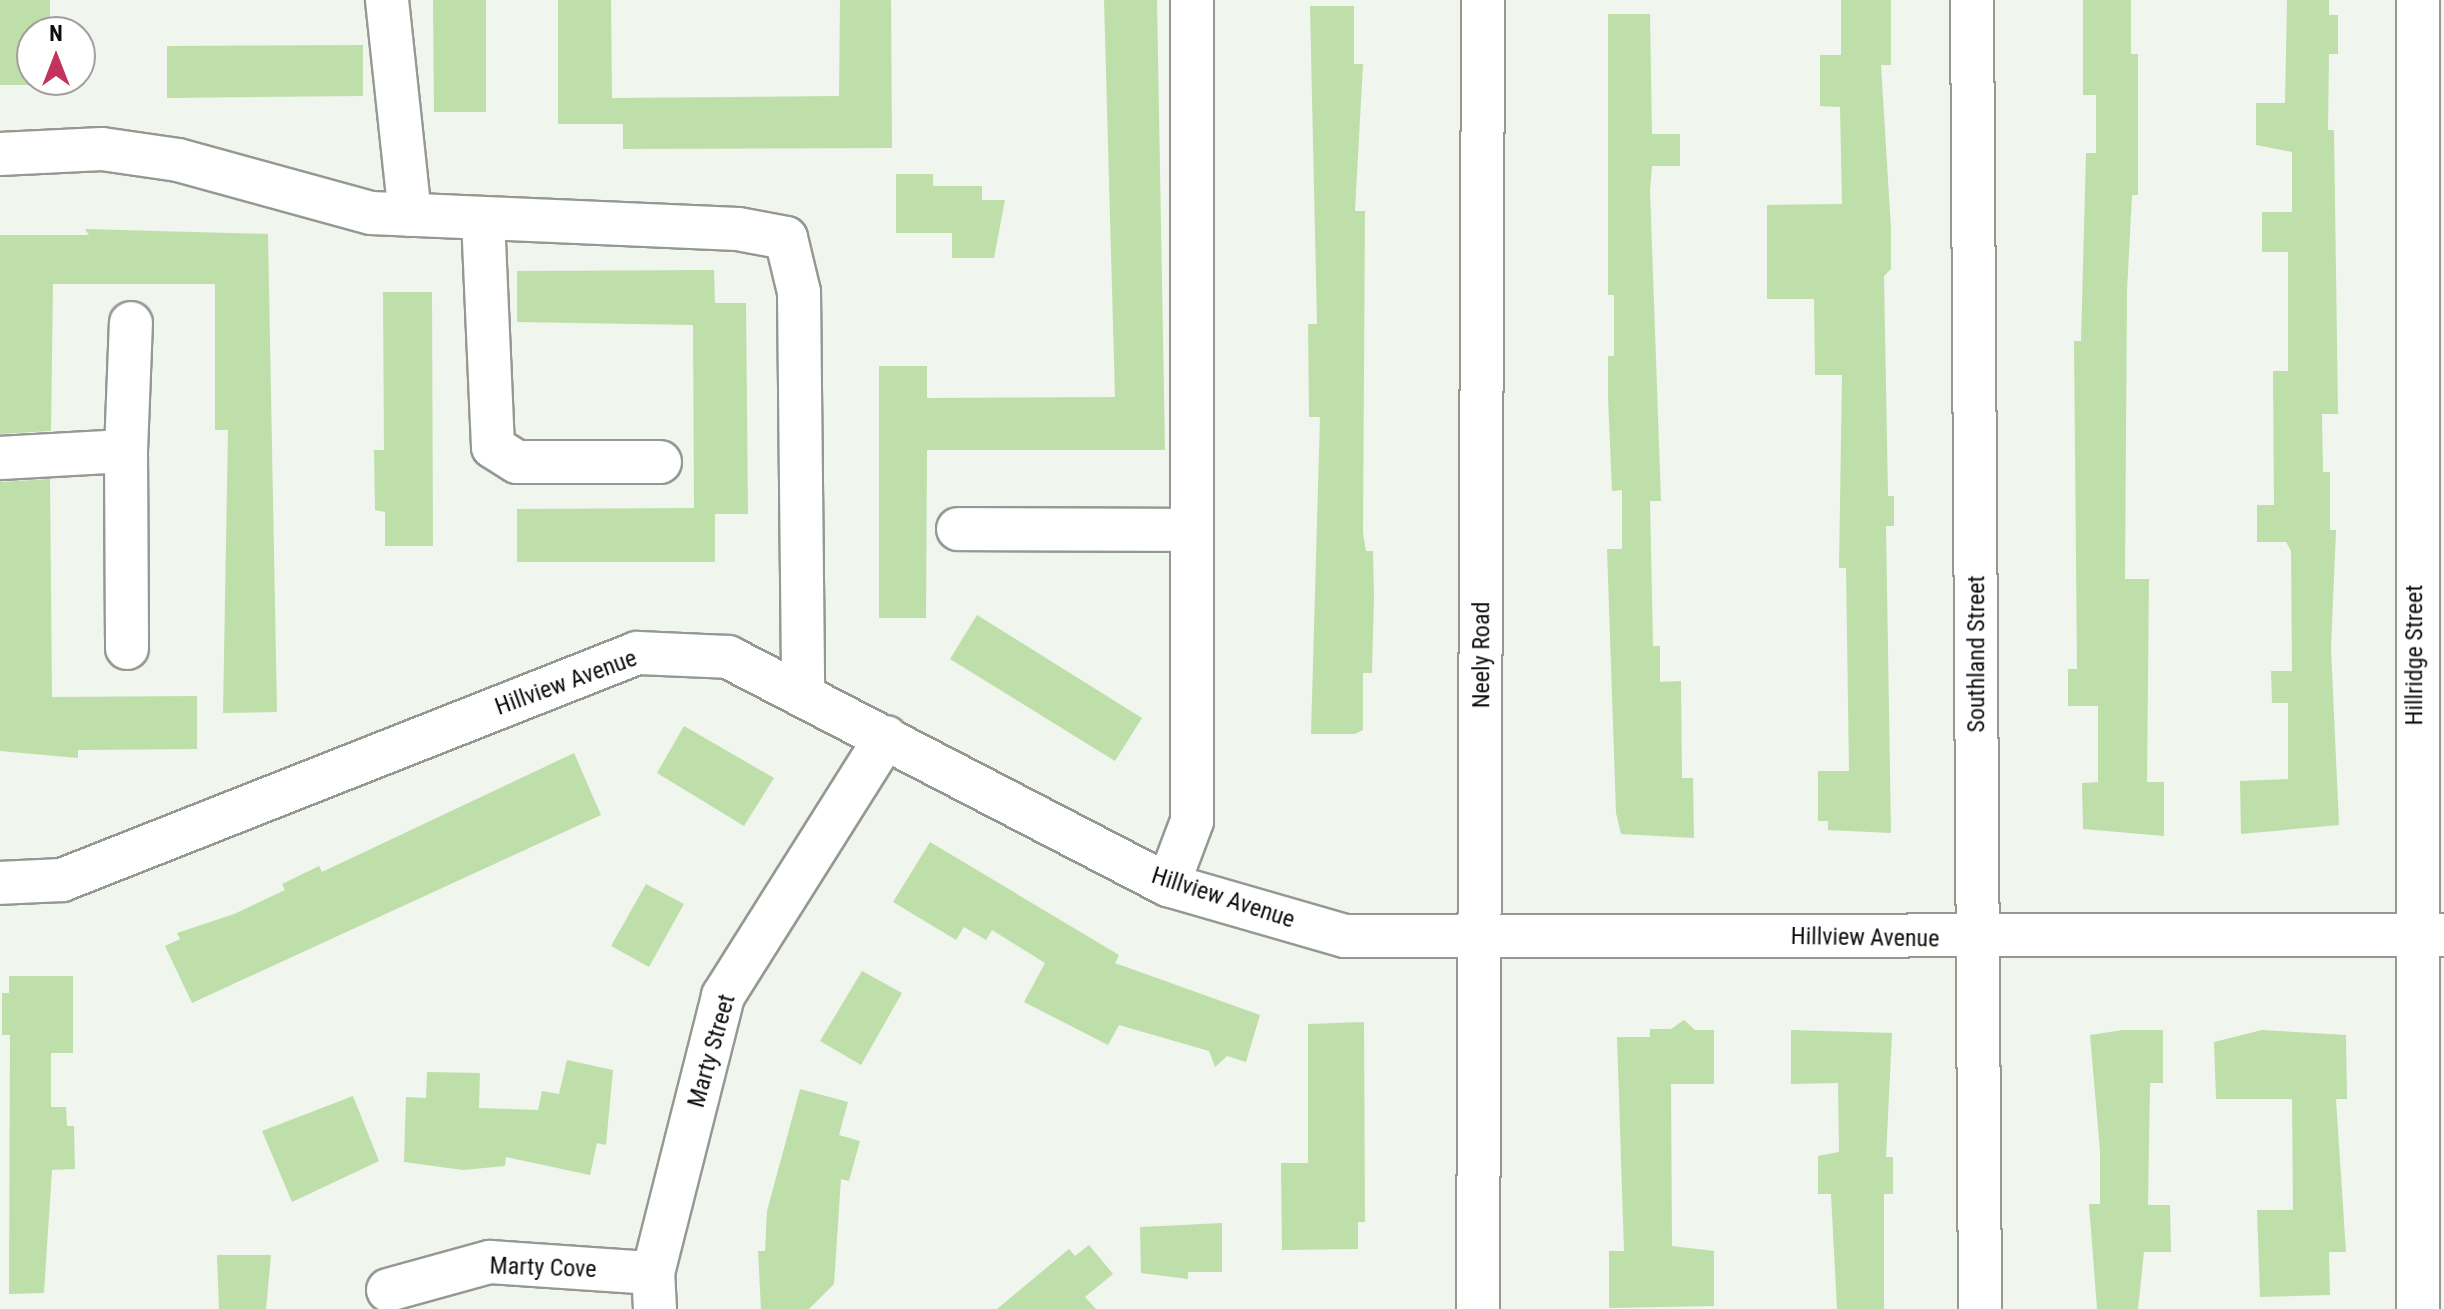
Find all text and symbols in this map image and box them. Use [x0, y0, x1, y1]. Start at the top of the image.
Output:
north arrow [16, 16, 96, 96]
text: N [49, 21, 63, 46]
street label: Southland Street [1963, 575, 1991, 733]
street label: Hillridge Street [2401, 585, 2429, 725]
street label: Neely Road [1468, 602, 1496, 708]
street label: Hillview Avenue [491, 644, 641, 722]
street label: Hillview Avenue [1148, 861, 1298, 935]
street label: Hillview Avenue [1790, 922, 1940, 954]
street label: Marty Street [682, 991, 742, 1111]
street label: Marty Cove [489, 1252, 597, 1284]

